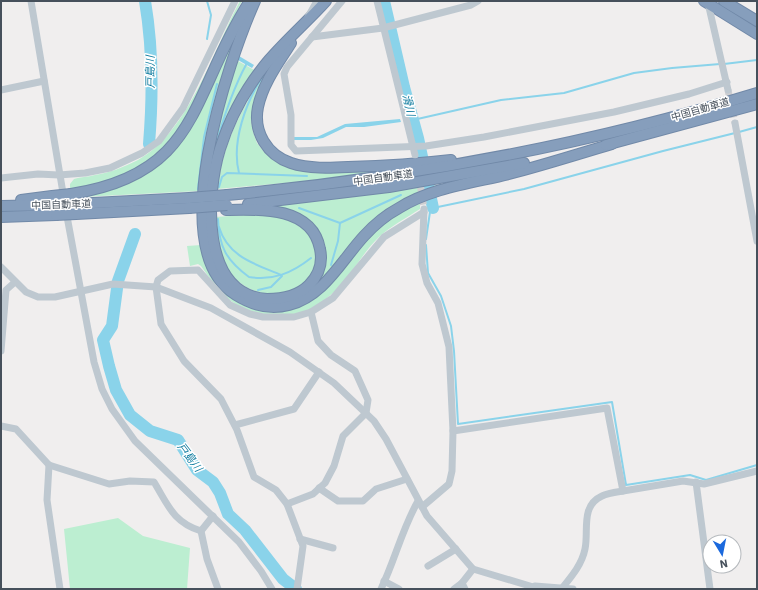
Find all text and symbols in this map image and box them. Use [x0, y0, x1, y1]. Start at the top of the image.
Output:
water label: 戸島川 [143, 55, 157, 89]
water label: 滑川 [400, 93, 419, 118]
street label: 中国自動車道 [670, 95, 731, 124]
street label: 中国自動車道 [352, 167, 414, 188]
street label: 中国自動車道 [31, 197, 91, 212]
water label: 戸島川 [174, 440, 206, 475]
north arrow [702, 534, 742, 574]
text: N [719, 556, 729, 571]

